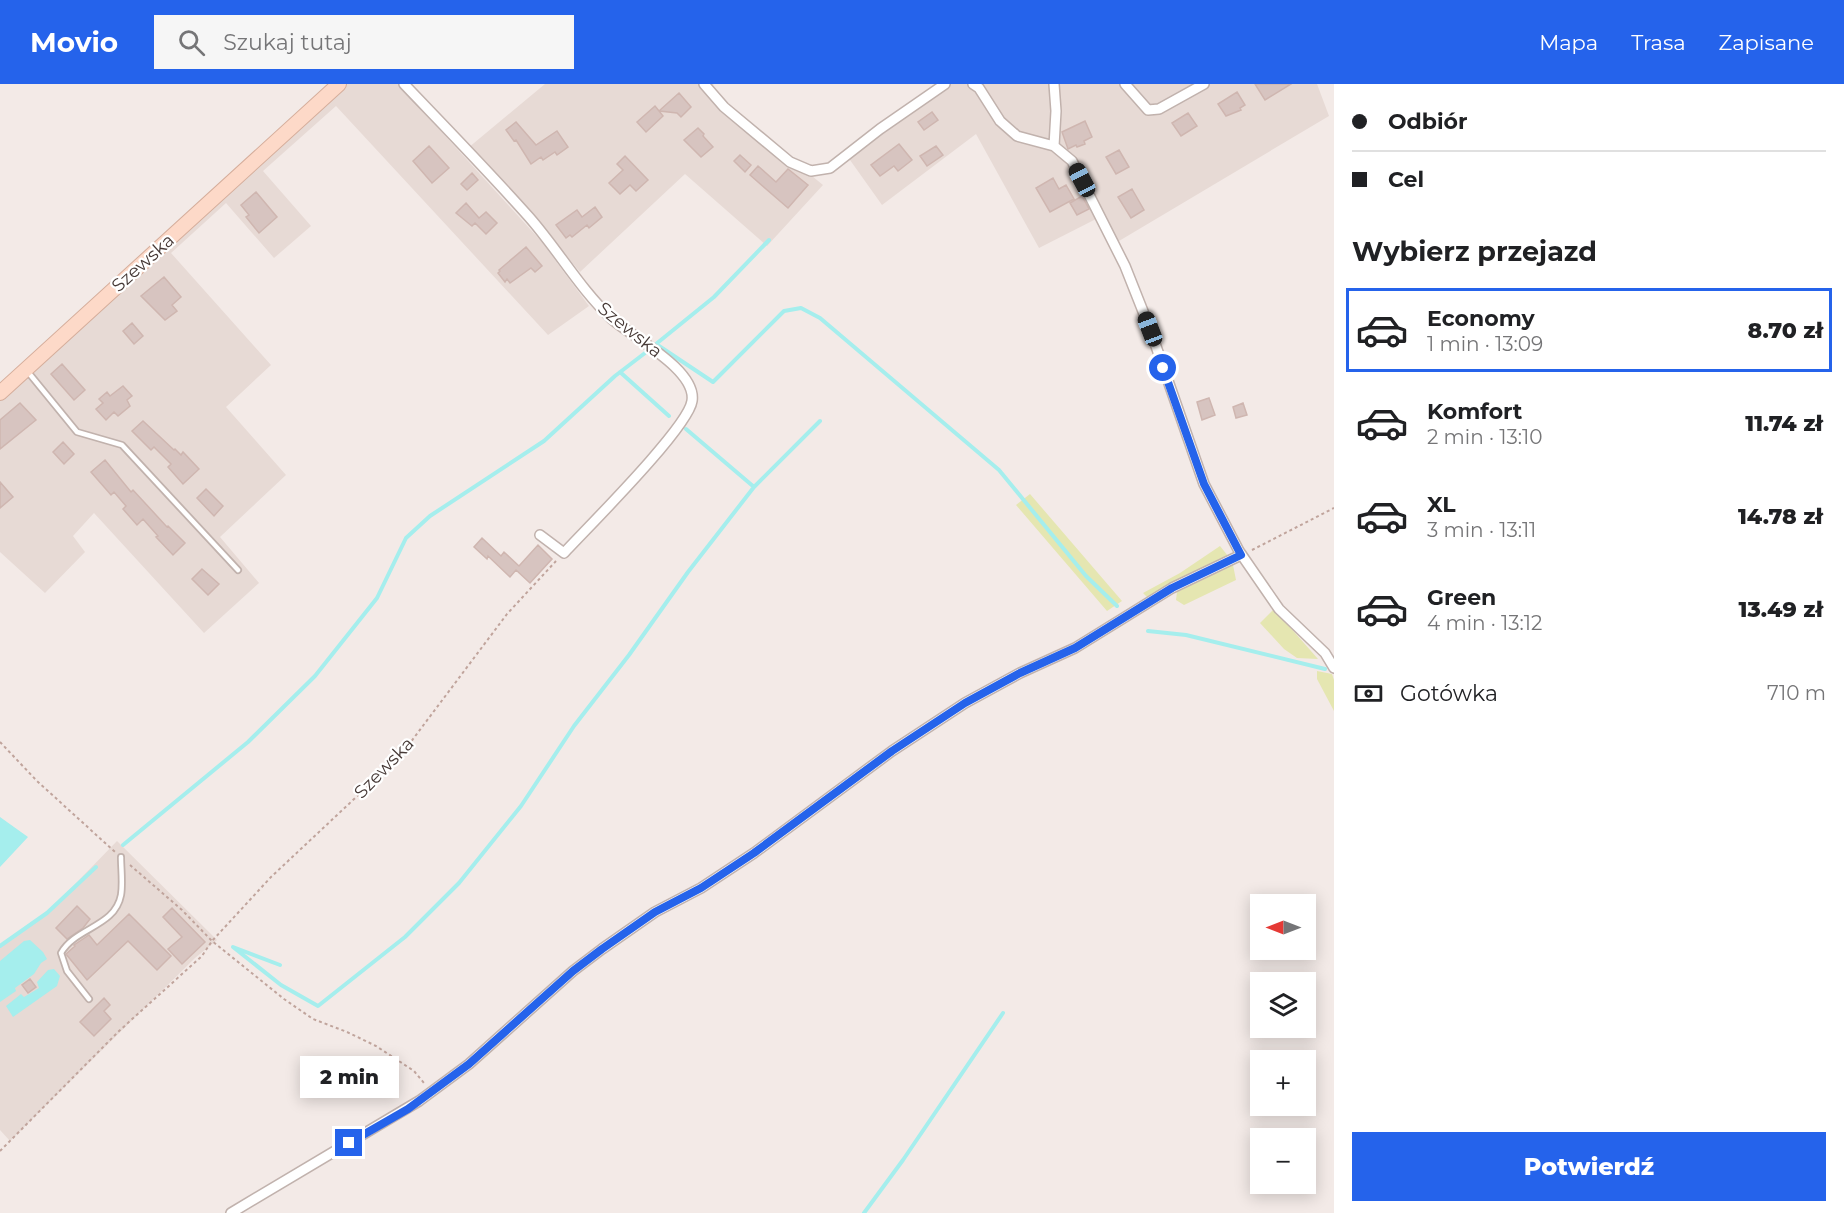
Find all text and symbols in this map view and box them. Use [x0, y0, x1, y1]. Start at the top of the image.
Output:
search box [154, 15, 574, 69]
text: Movio [30, 25, 118, 59]
icon: search [175, 26, 208, 59]
text: Szukaj tutaj [223, 29, 352, 56]
text: Mapa [1539, 30, 1598, 55]
text: Trasa [1631, 30, 1686, 55]
text: Zapisane [1719, 30, 1814, 55]
text: Odbiór [1388, 108, 1468, 135]
car [1066, 160, 1098, 200]
text: Cel [1388, 166, 1424, 193]
street label: Szewska [107, 229, 179, 297]
text: Wybierz przejazd [1352, 235, 1597, 268]
street label: Szewska [593, 297, 667, 363]
icon: car [1355, 303, 1409, 357]
text: Economy [1427, 305, 1535, 332]
car [1135, 309, 1165, 349]
text: 8.70 zł [1747, 317, 1823, 344]
text: 1 min · 13:09 [1427, 332, 1543, 356]
route start [1149, 354, 1176, 381]
icon: car [1355, 396, 1409, 450]
text: Komfort [1427, 398, 1522, 425]
text: 11.74 zł [1745, 410, 1823, 437]
text: 2 min · 13:10 [1427, 425, 1542, 449]
icon: car [1355, 489, 1409, 543]
text: XL [1427, 491, 1456, 518]
text: 14.78 zł [1738, 503, 1823, 530]
text: 3 min · 13:11 [1427, 518, 1536, 542]
icon: car [1355, 582, 1409, 636]
text: Green [1427, 584, 1496, 611]
text: 13.49 zł [1739, 596, 1823, 623]
text: 4 min · 13:12 [1427, 611, 1542, 635]
icon: cash [1352, 677, 1385, 710]
text: Gotówka [1400, 680, 1498, 707]
text: 710 m [1767, 681, 1826, 705]
street label: Szewska [350, 733, 418, 803]
north arrow [1250, 894, 1316, 960]
map controls [1250, 894, 1316, 1194]
button: layers [1250, 972, 1316, 1038]
button: + [1250, 1050, 1316, 1116]
callout: 2 min [300, 1056, 398, 1098]
text: 2 min [320, 1065, 379, 1089]
button: − [1250, 1128, 1316, 1194]
route end [335, 1129, 362, 1156]
button: Potwierdź [1352, 1132, 1826, 1201]

